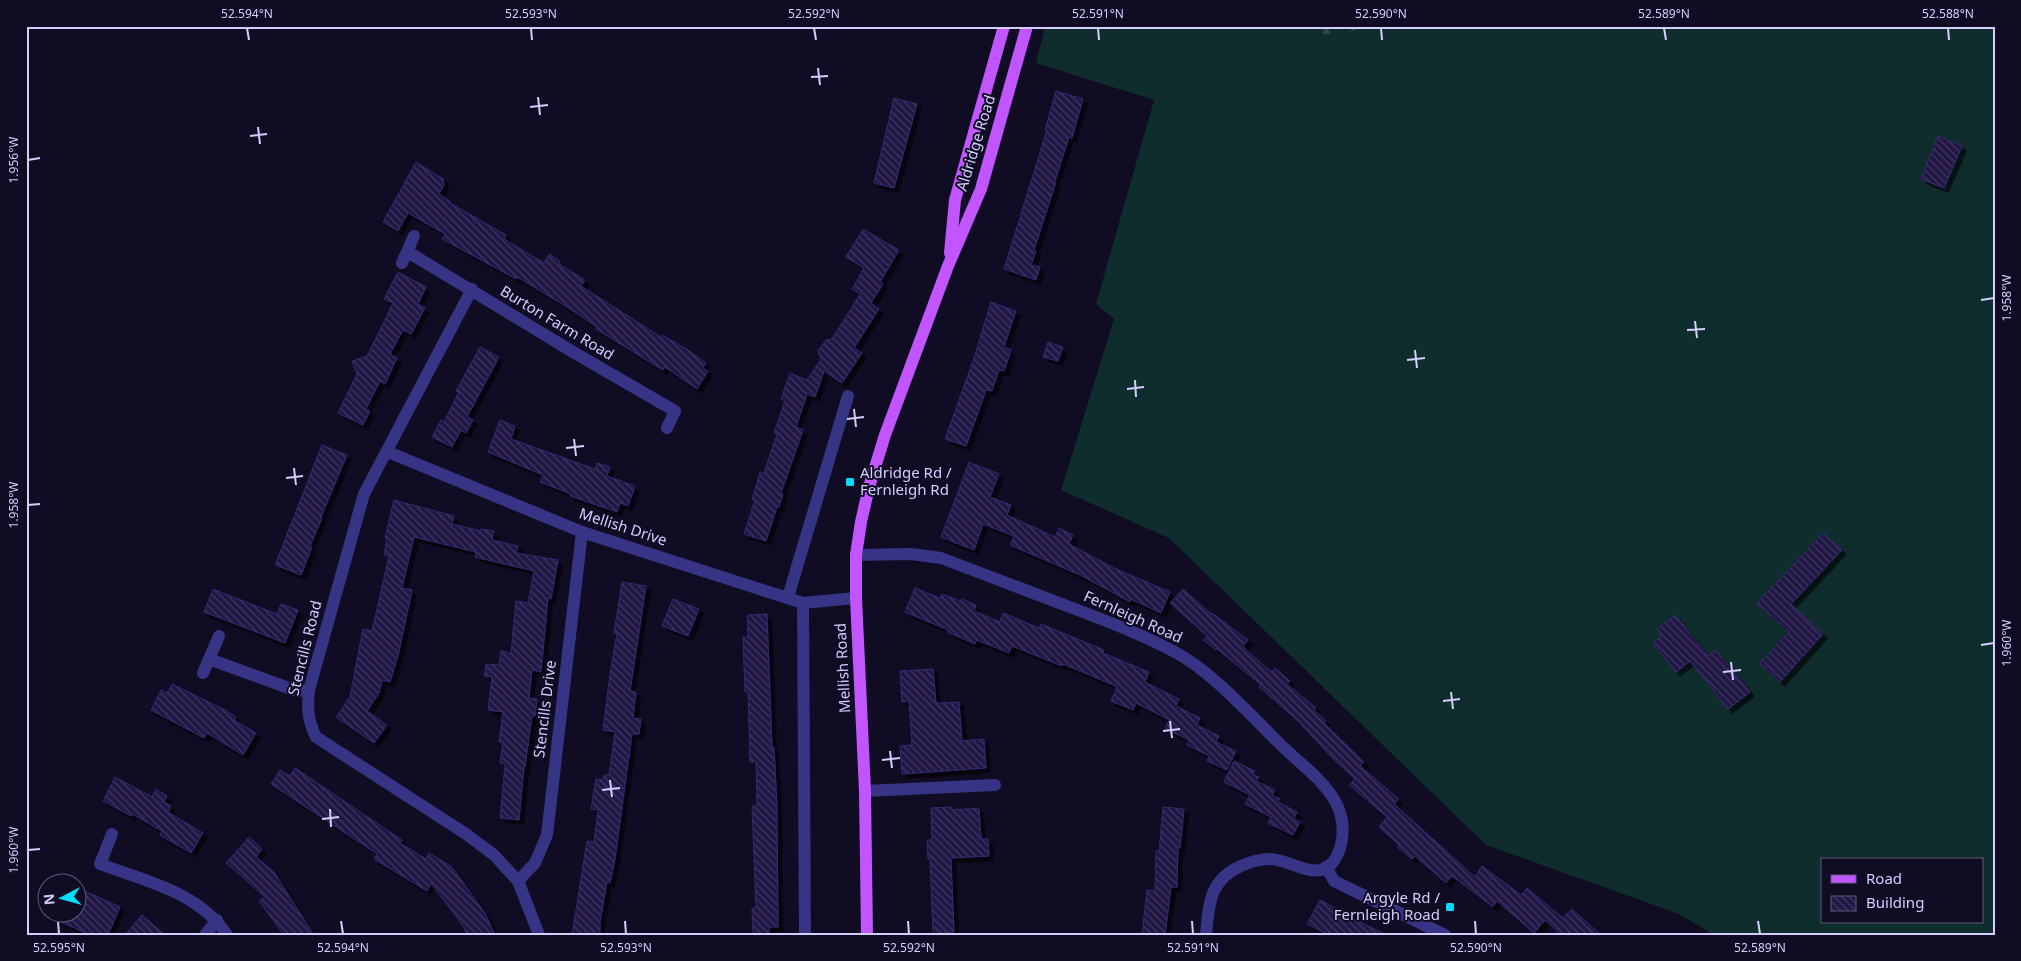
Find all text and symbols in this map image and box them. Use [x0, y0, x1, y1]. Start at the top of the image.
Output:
text: 52.594°N [221, 5, 273, 22]
text: 52.593°N [505, 5, 557, 22]
text: 52.592°N [788, 5, 840, 22]
text: 52.591°N [1072, 5, 1124, 22]
text: 52.590°N [1355, 5, 1407, 22]
text: 52.589°N [1638, 5, 1690, 22]
text: 52.588°N [1922, 5, 1974, 22]
street label: Aldridge Road [951, 92, 999, 193]
text: 1.956°W [5, 137, 22, 183]
text: 1.958°W [1998, 275, 2015, 321]
street label: Burton Farm Road [497, 280, 618, 364]
place label: Aldridge Rd / Fernleigh Rd [860, 462, 952, 499]
marker: Aldridge Rd / Fernleigh Rd [844, 476, 856, 488]
text: 1.958°W [5, 482, 22, 528]
street label: Mellish Drive [577, 502, 670, 550]
street label: Fernleigh Road [1081, 585, 1186, 647]
street label: Stencills Road [283, 598, 326, 697]
text: 1.960°W [1998, 620, 2015, 666]
street label: Mellish Road [830, 623, 854, 714]
street label: Stencills Drive [528, 659, 560, 759]
text: 1.960°W [5, 827, 22, 873]
legend [1821, 858, 1984, 924]
text: Road [1866, 868, 1902, 888]
north arrow [38, 874, 88, 924]
place label: Argyle Rd / Fernleigh Road [1334, 887, 1440, 924]
text: Building [1866, 892, 1924, 912]
text: N [39, 893, 59, 906]
marker: Argyle Rd / Fernleigh Road [1444, 901, 1456, 913]
text: 52.595°N [33, 939, 85, 956]
text: 52.594°N [317, 939, 369, 956]
text: 52.593°N [600, 939, 652, 956]
text: 52.592°N [883, 939, 935, 956]
text: 52.591°N [1167, 939, 1219, 956]
text: 52.590°N [1450, 939, 1502, 956]
text: 52.589°N [1734, 939, 1786, 956]

